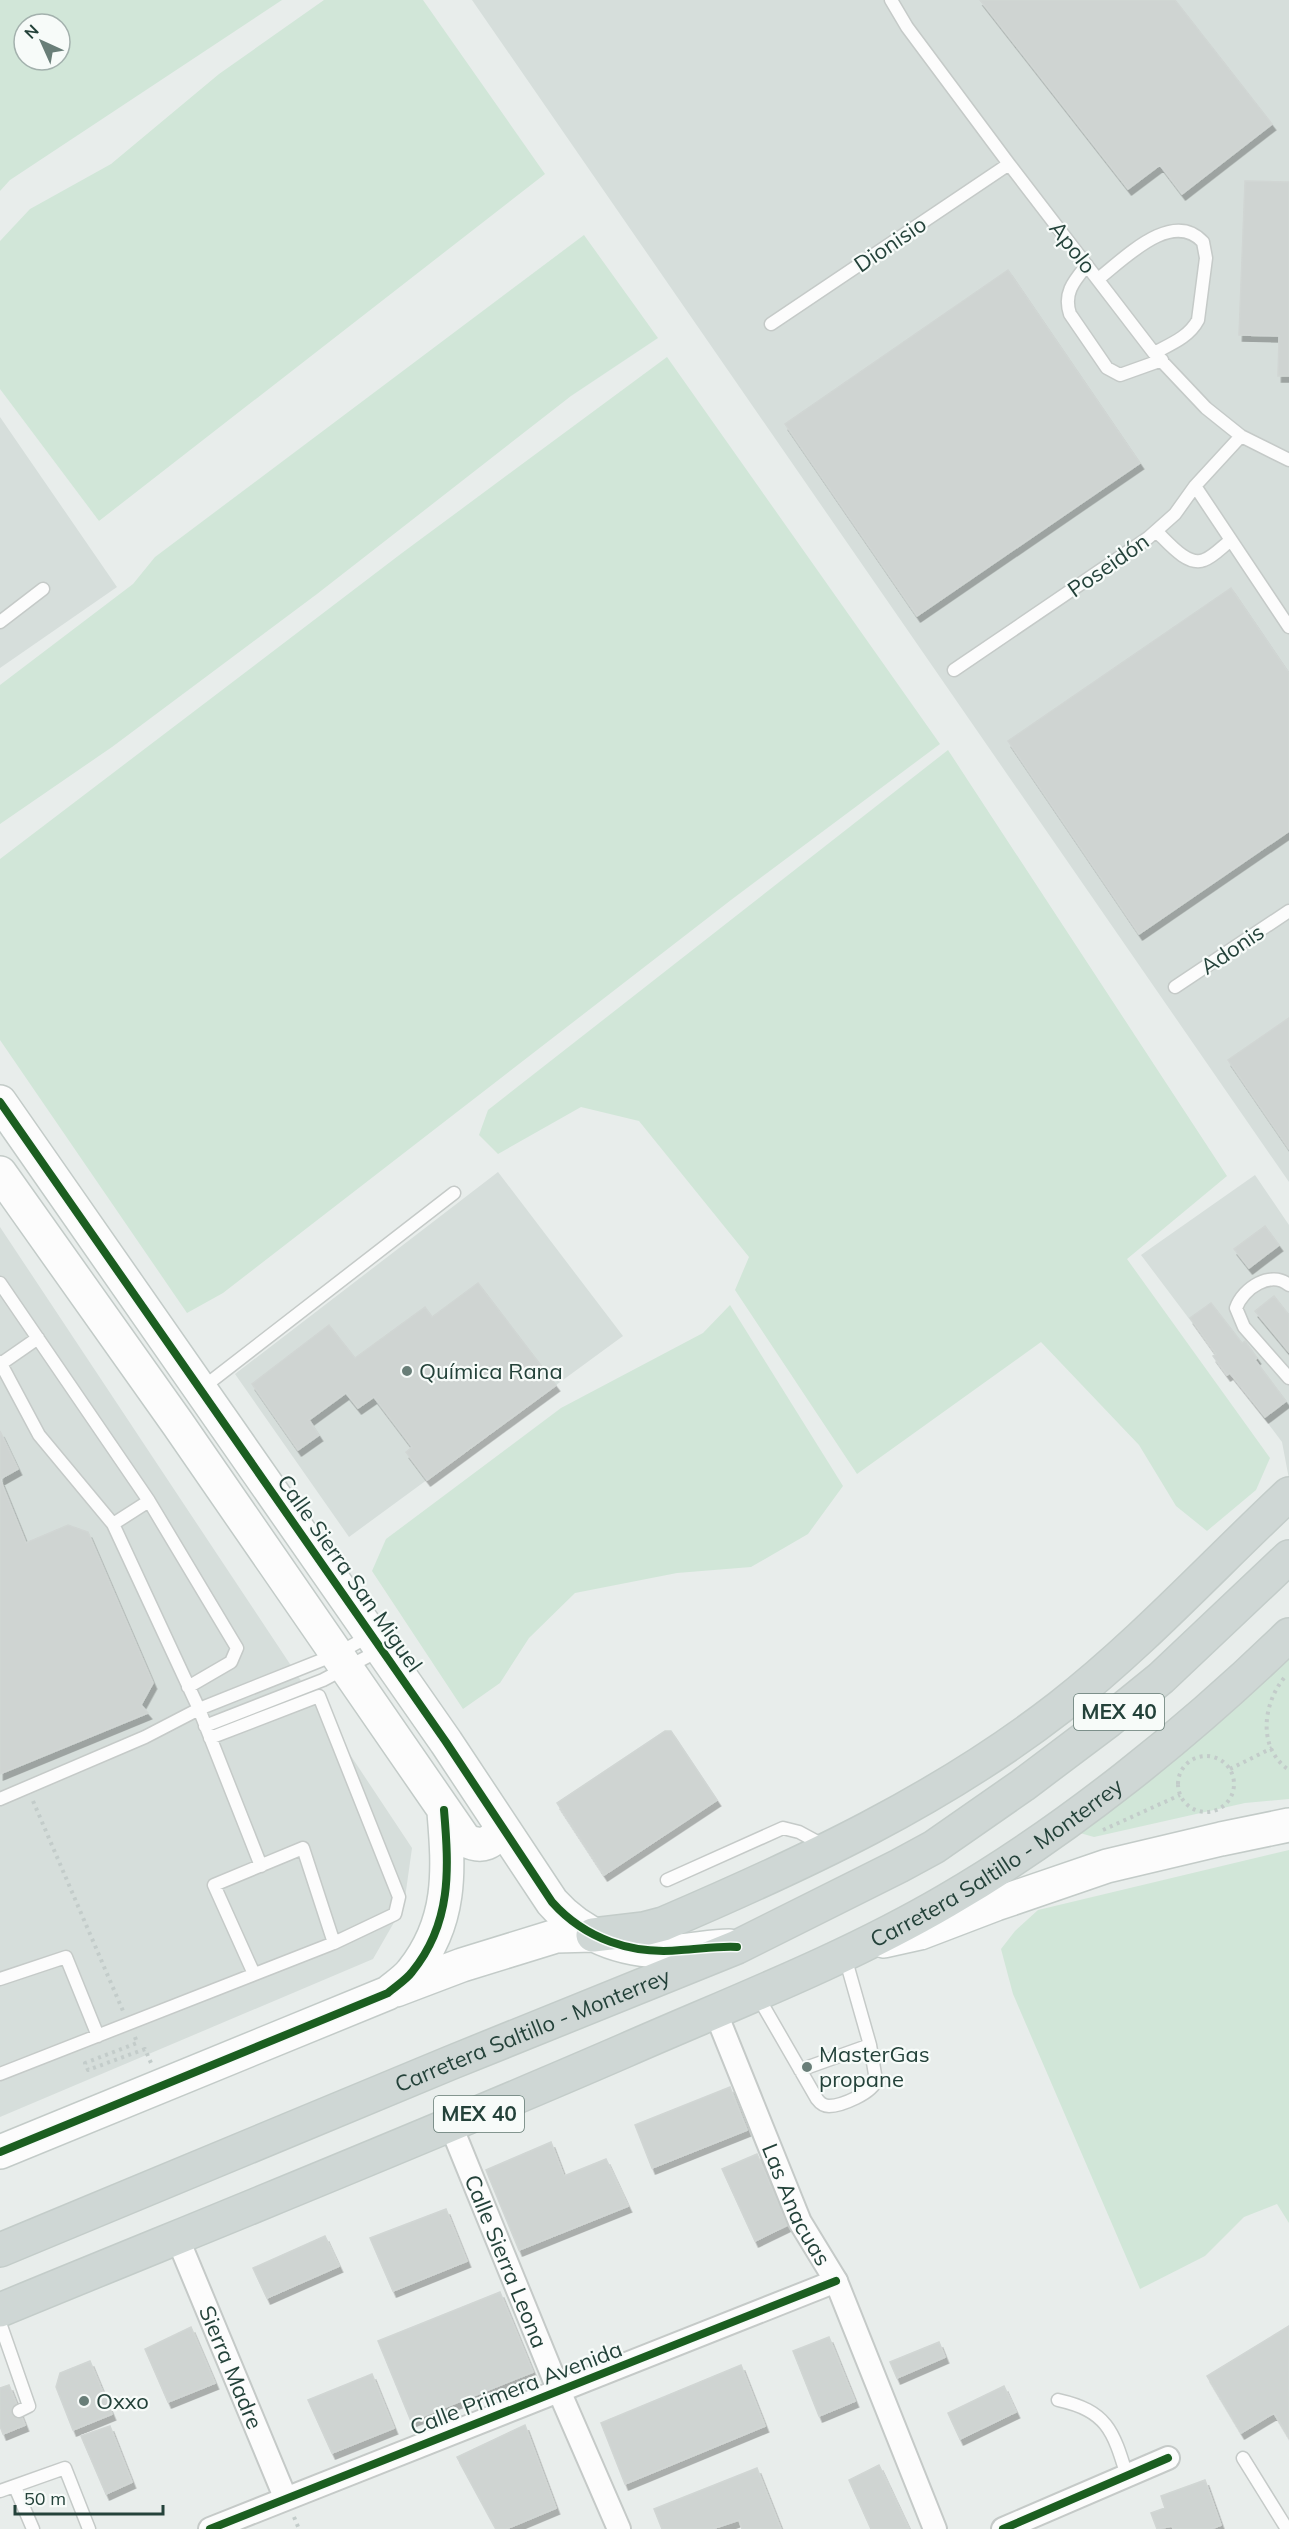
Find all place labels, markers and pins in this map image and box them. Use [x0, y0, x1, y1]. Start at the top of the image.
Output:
place label: Química Rana [419, 1357, 563, 1385]
marker: Química Rana [400, 1364, 414, 1378]
place label: MasterGas propane [819, 2040, 930, 2093]
marker: MasterGas propane [800, 2060, 814, 2074]
place label: Oxxo [96, 2387, 149, 2415]
marker: Oxxo [77, 2394, 91, 2408]

